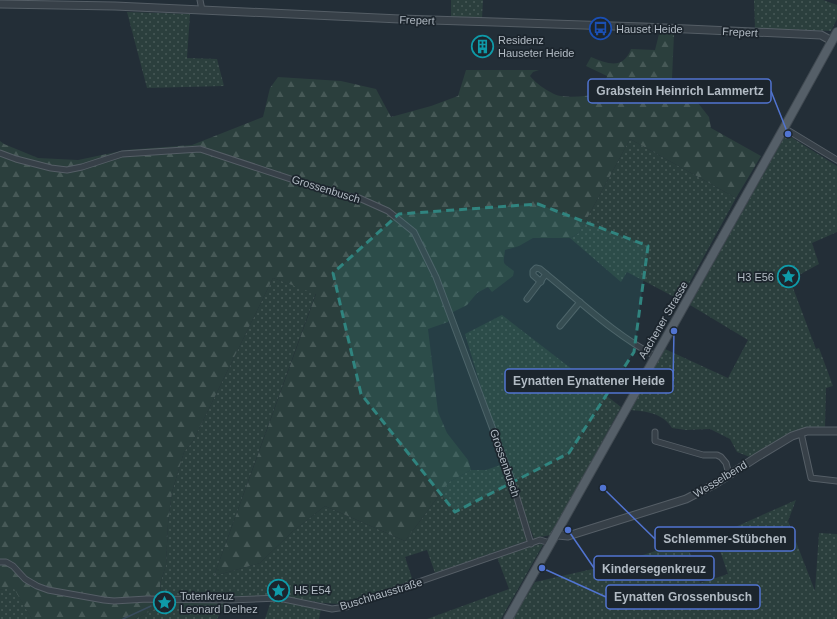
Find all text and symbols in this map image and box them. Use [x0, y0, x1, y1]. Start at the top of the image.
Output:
street label: Frepert [399, 13, 435, 27]
bus stop icon: Hauset Heide [587, 16, 613, 42]
place label: Hauset Heide [616, 23, 683, 35]
street label: Frepert [722, 25, 758, 39]
building icon: Residenz Hauseter Heide [469, 33, 495, 59]
place label: Residenz Hauseter Heide [498, 34, 574, 59]
callout: Grabstein Heinrich Lammertz [588, 79, 771, 103]
text: Grabstein Heinrich Lammertz [596, 84, 764, 98]
street label: Grossenbusch [290, 173, 362, 205]
place icon: H3 E56 [776, 264, 802, 290]
place label: H3 E56 [737, 271, 774, 283]
street label: Aachener Strasse [636, 279, 690, 361]
callout: Eynatten Eynattener Heide [505, 369, 673, 393]
text: Eynatten Eynattener Heide [513, 374, 665, 388]
street label: Grossenbusch [488, 428, 522, 498]
street label: Wesselbend [691, 458, 749, 500]
callout: Schlemmer-Stübchen [655, 527, 795, 551]
text: Schlemmer-Stübchen [663, 532, 787, 546]
callout: Kindersegenkreuz [594, 556, 714, 580]
text: Kindersegenkreuz [602, 562, 706, 576]
street label: Buschhausstraße [338, 576, 424, 612]
place icon: H5 E54 [266, 577, 292, 603]
place label: H5 E54 [294, 584, 331, 596]
callout: Eynatten Grossenbusch [606, 585, 760, 609]
place icon: Totenkreuz Leonard Delhez [152, 589, 178, 615]
place label: Totenkreuz Leonard Delhez [180, 590, 258, 615]
text: Eynatten Grossenbusch [614, 590, 752, 604]

